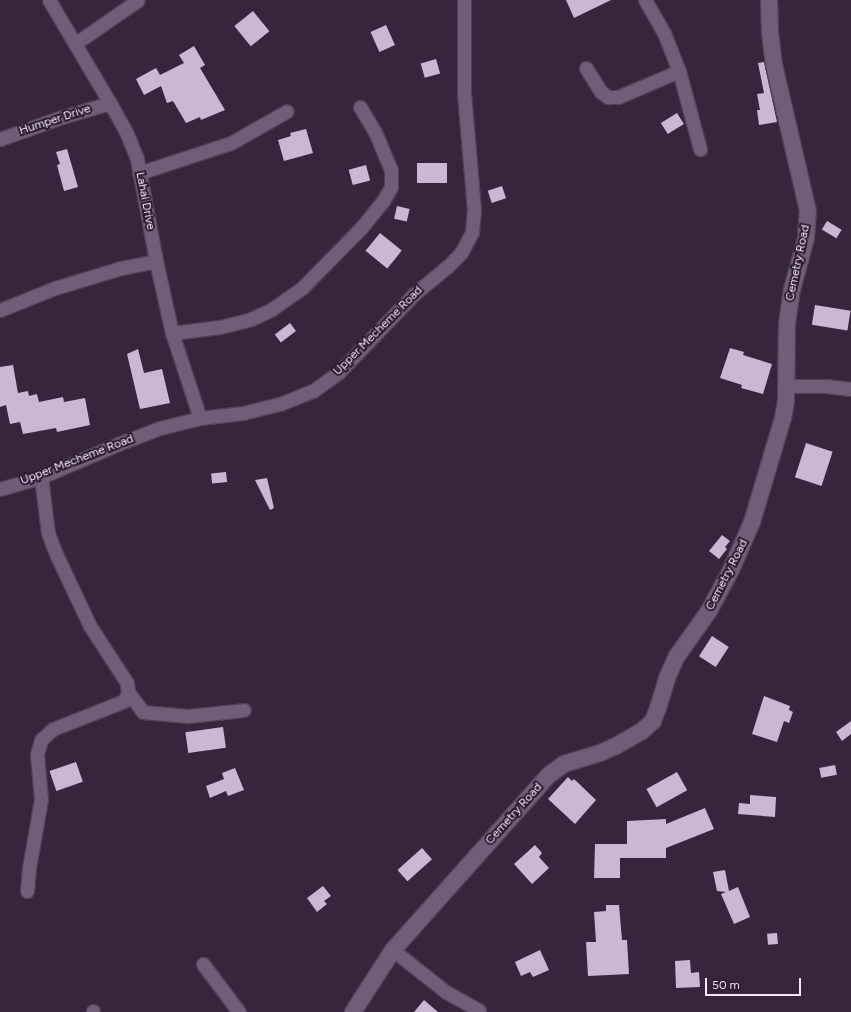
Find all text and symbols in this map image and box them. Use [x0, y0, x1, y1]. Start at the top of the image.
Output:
street label: Humper Drive [17, 102, 93, 138]
street label: Lahai Drive [132, 171, 158, 231]
street label: Cemetry Road [783, 224, 813, 302]
street label: Upper Mecheme Road [330, 283, 426, 379]
street label: Upper Mecheme Road [18, 432, 136, 488]
street label: Cemetry Road [703, 537, 751, 613]
street label: Cemetry Road [483, 780, 545, 848]
scale bar [707, 970, 803, 996]
text: 50 m [712, 978, 740, 992]

